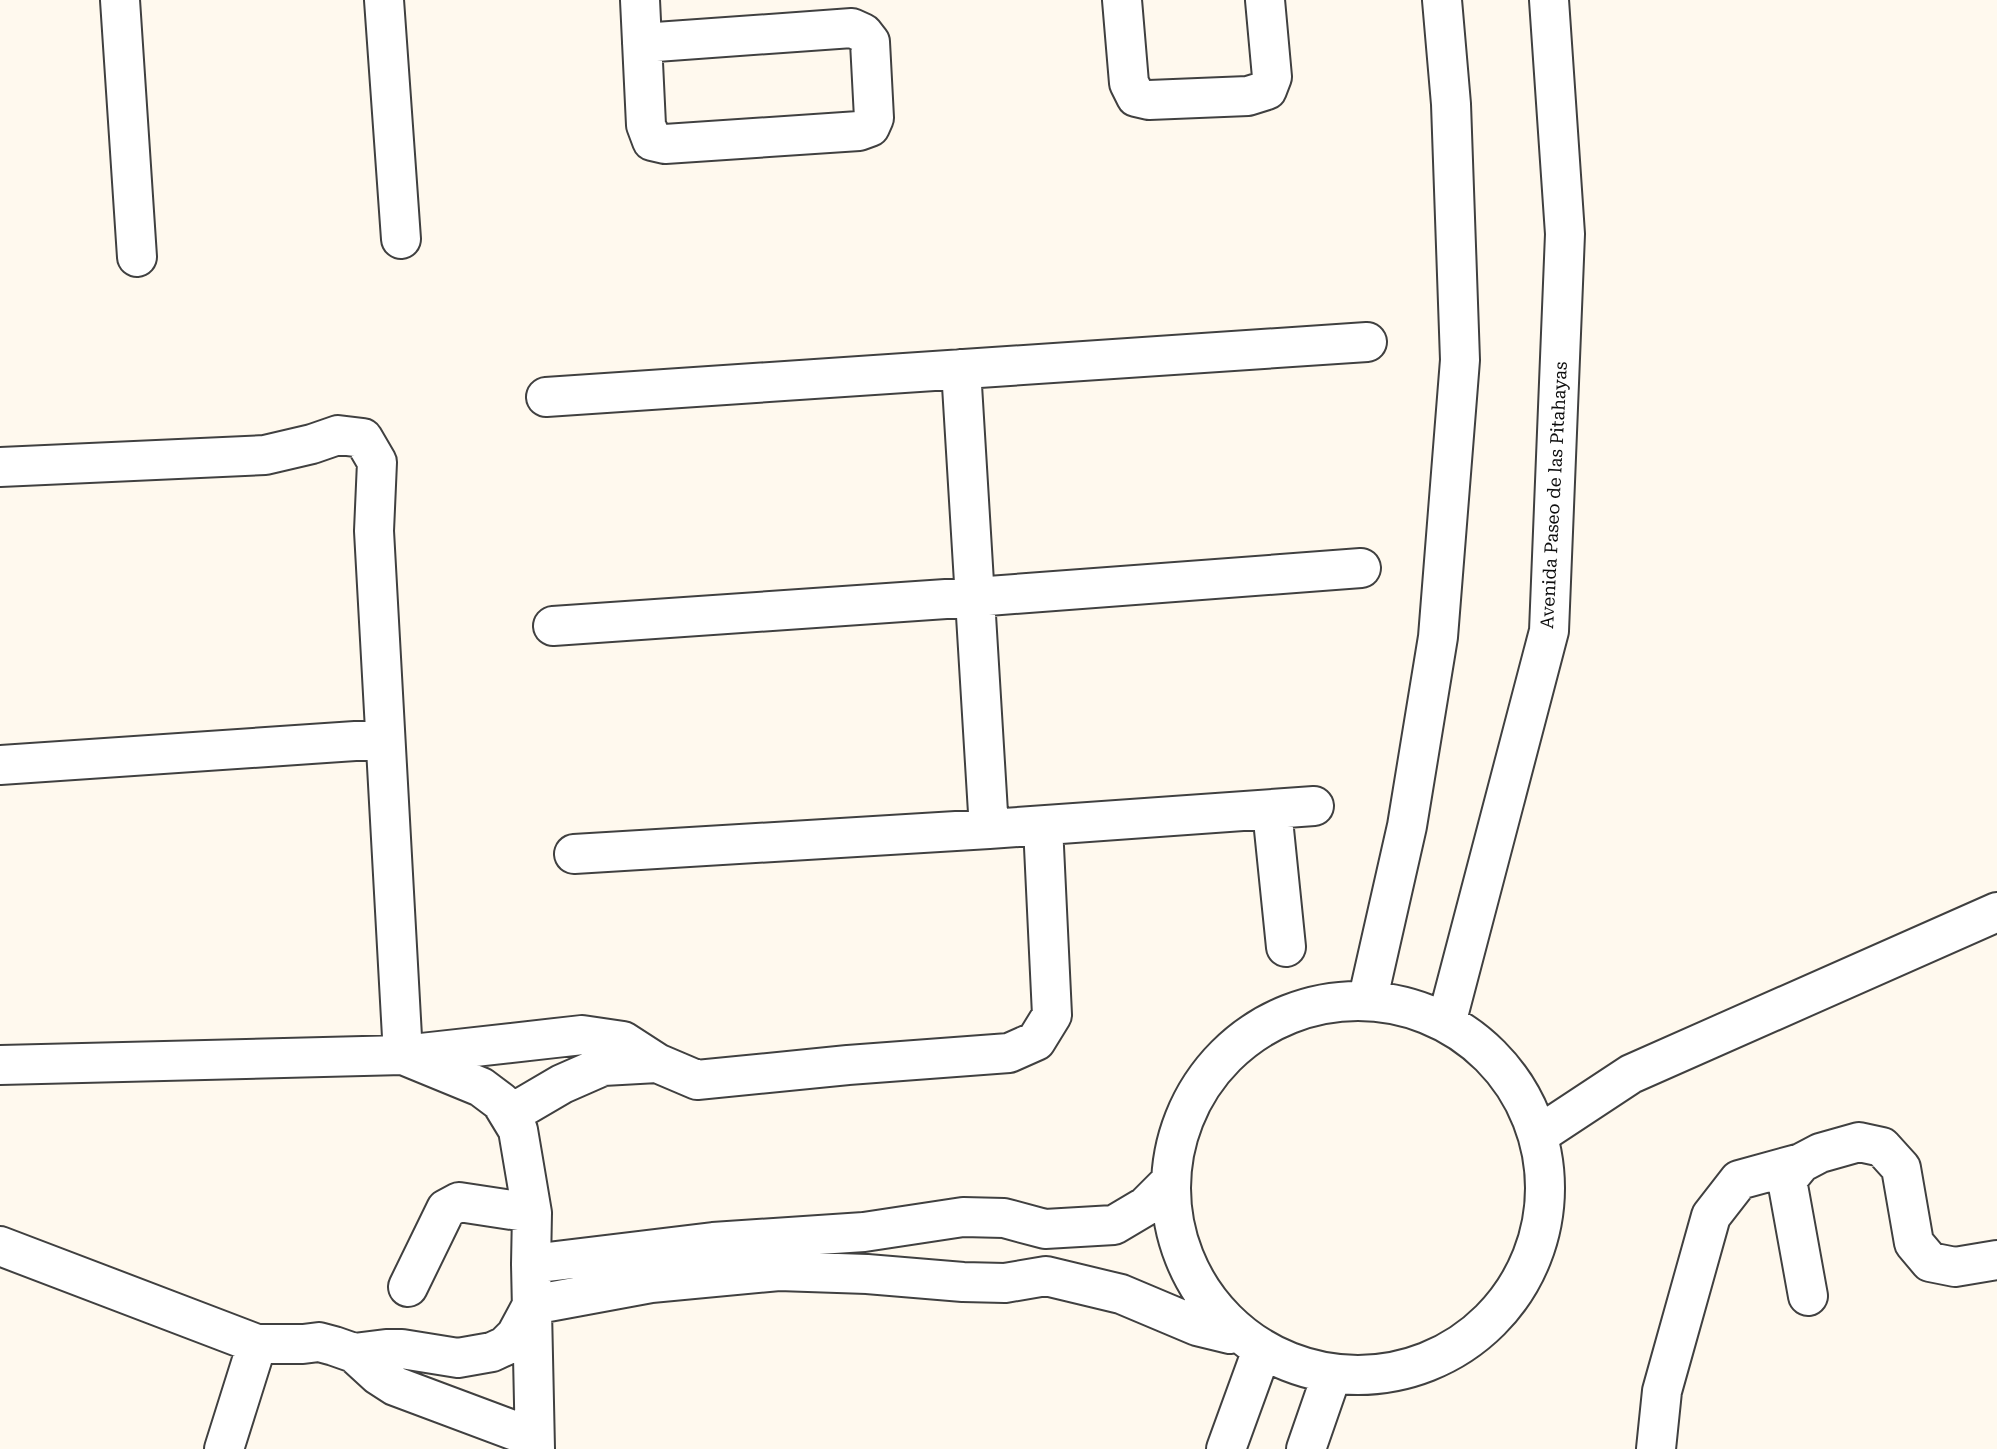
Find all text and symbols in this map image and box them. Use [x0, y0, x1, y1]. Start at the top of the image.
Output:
street label: Avenida Paseo de las Pitahayas [1536, 361, 1571, 629]

